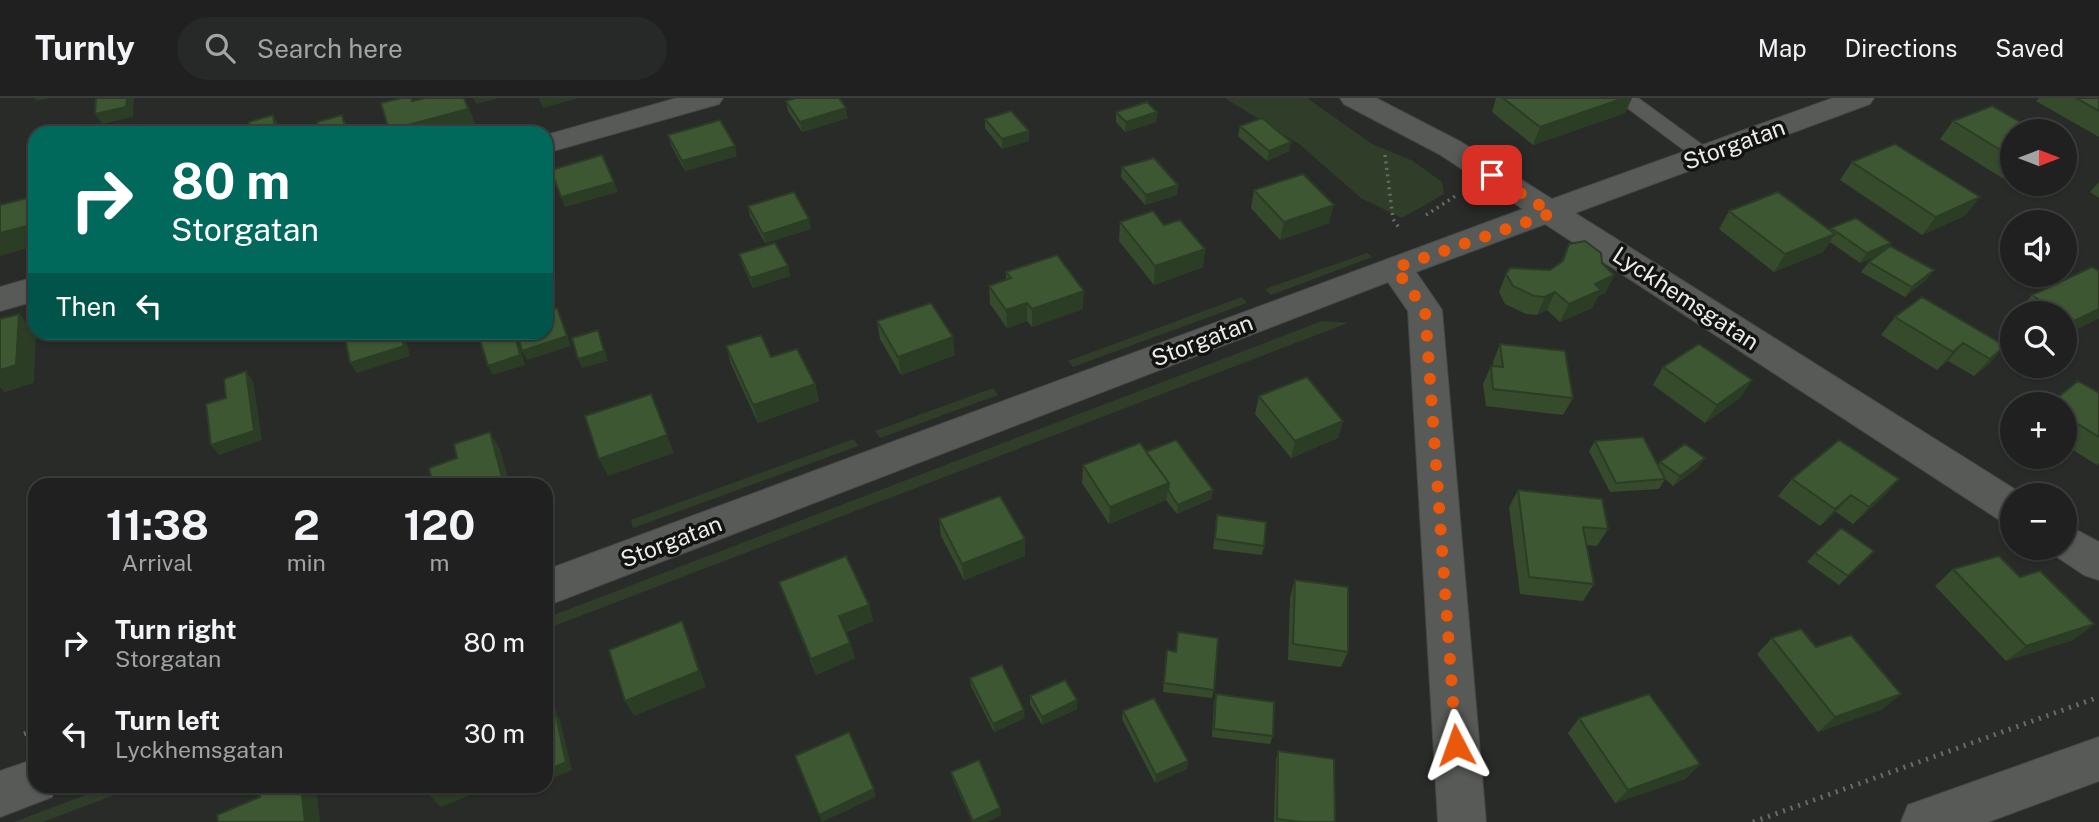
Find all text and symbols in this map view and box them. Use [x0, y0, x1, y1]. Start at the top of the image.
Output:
search box [177, 17, 667, 80]
text: Turnly [35, 29, 135, 67]
icon: search [201, 29, 239, 67]
text: Search here [257, 33, 403, 64]
text: Map [1758, 34, 1807, 62]
text: Directions [1845, 34, 1957, 62]
text: Saved [1995, 34, 2064, 62]
street label: Storgatan [1679, 113, 1789, 175]
north arrow [2000, 119, 2077, 196]
map controls [2000, 119, 2077, 560]
pin [1462, 145, 1522, 205]
text: 80 m [171, 152, 290, 210]
icon: right [56, 154, 147, 245]
icon: arrive [1473, 156, 1511, 194]
button: sound [2000, 210, 2077, 287]
text: Storgatan [171, 211, 319, 248]
street label: Lyckhemsgatan [1608, 241, 1764, 355]
icon: left [130, 287, 168, 325]
text: Then [56, 291, 116, 322]
button: search [2000, 301, 2077, 378]
street label: Storgatan [1148, 308, 1256, 372]
button: + [2000, 392, 2077, 469]
button: − [2000, 483, 2077, 560]
text: 11:38 [106, 500, 209, 549]
text: 2 [293, 500, 320, 549]
text: 120 [404, 500, 475, 549]
street label: Storgatan [617, 509, 725, 573]
text: Arrival [122, 549, 193, 576]
text: min [287, 549, 326, 576]
text: m [429, 549, 449, 576]
text: Turn right [115, 614, 237, 645]
icon: right [56, 624, 94, 662]
text: 80 m [464, 627, 525, 658]
text: Storgatan [115, 645, 221, 672]
text: Turn left [115, 705, 220, 736]
position arrow [1419, 708, 1493, 782]
icon: left [56, 715, 94, 753]
text: 30 m [464, 718, 525, 749]
text: Lyckhemsgatan [115, 736, 283, 763]

